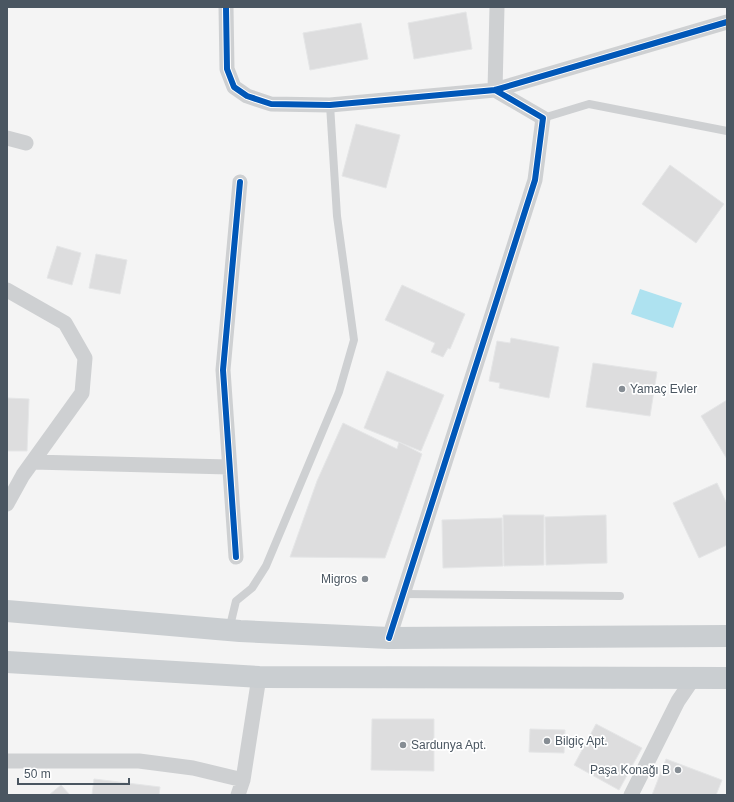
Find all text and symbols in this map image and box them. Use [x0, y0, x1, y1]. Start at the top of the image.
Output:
place label: Yamaç Evler [630, 382, 697, 396]
marker: Yamaç Evler [617, 384, 627, 394]
place label: Migros [321, 572, 357, 586]
marker: Migros [360, 574, 370, 584]
place label: Bilgiç Apt. [555, 734, 608, 748]
marker: Bilgiç Apt. [542, 736, 552, 746]
place label: Sardunya Apt. [411, 738, 486, 752]
marker: Sardunya Apt. [398, 740, 408, 750]
scale bar [18, 760, 129, 786]
place label: Paşa Konağı B [590, 763, 670, 777]
marker: Paşa Konağı B [673, 765, 683, 775]
text: 50 m [24, 767, 51, 781]

